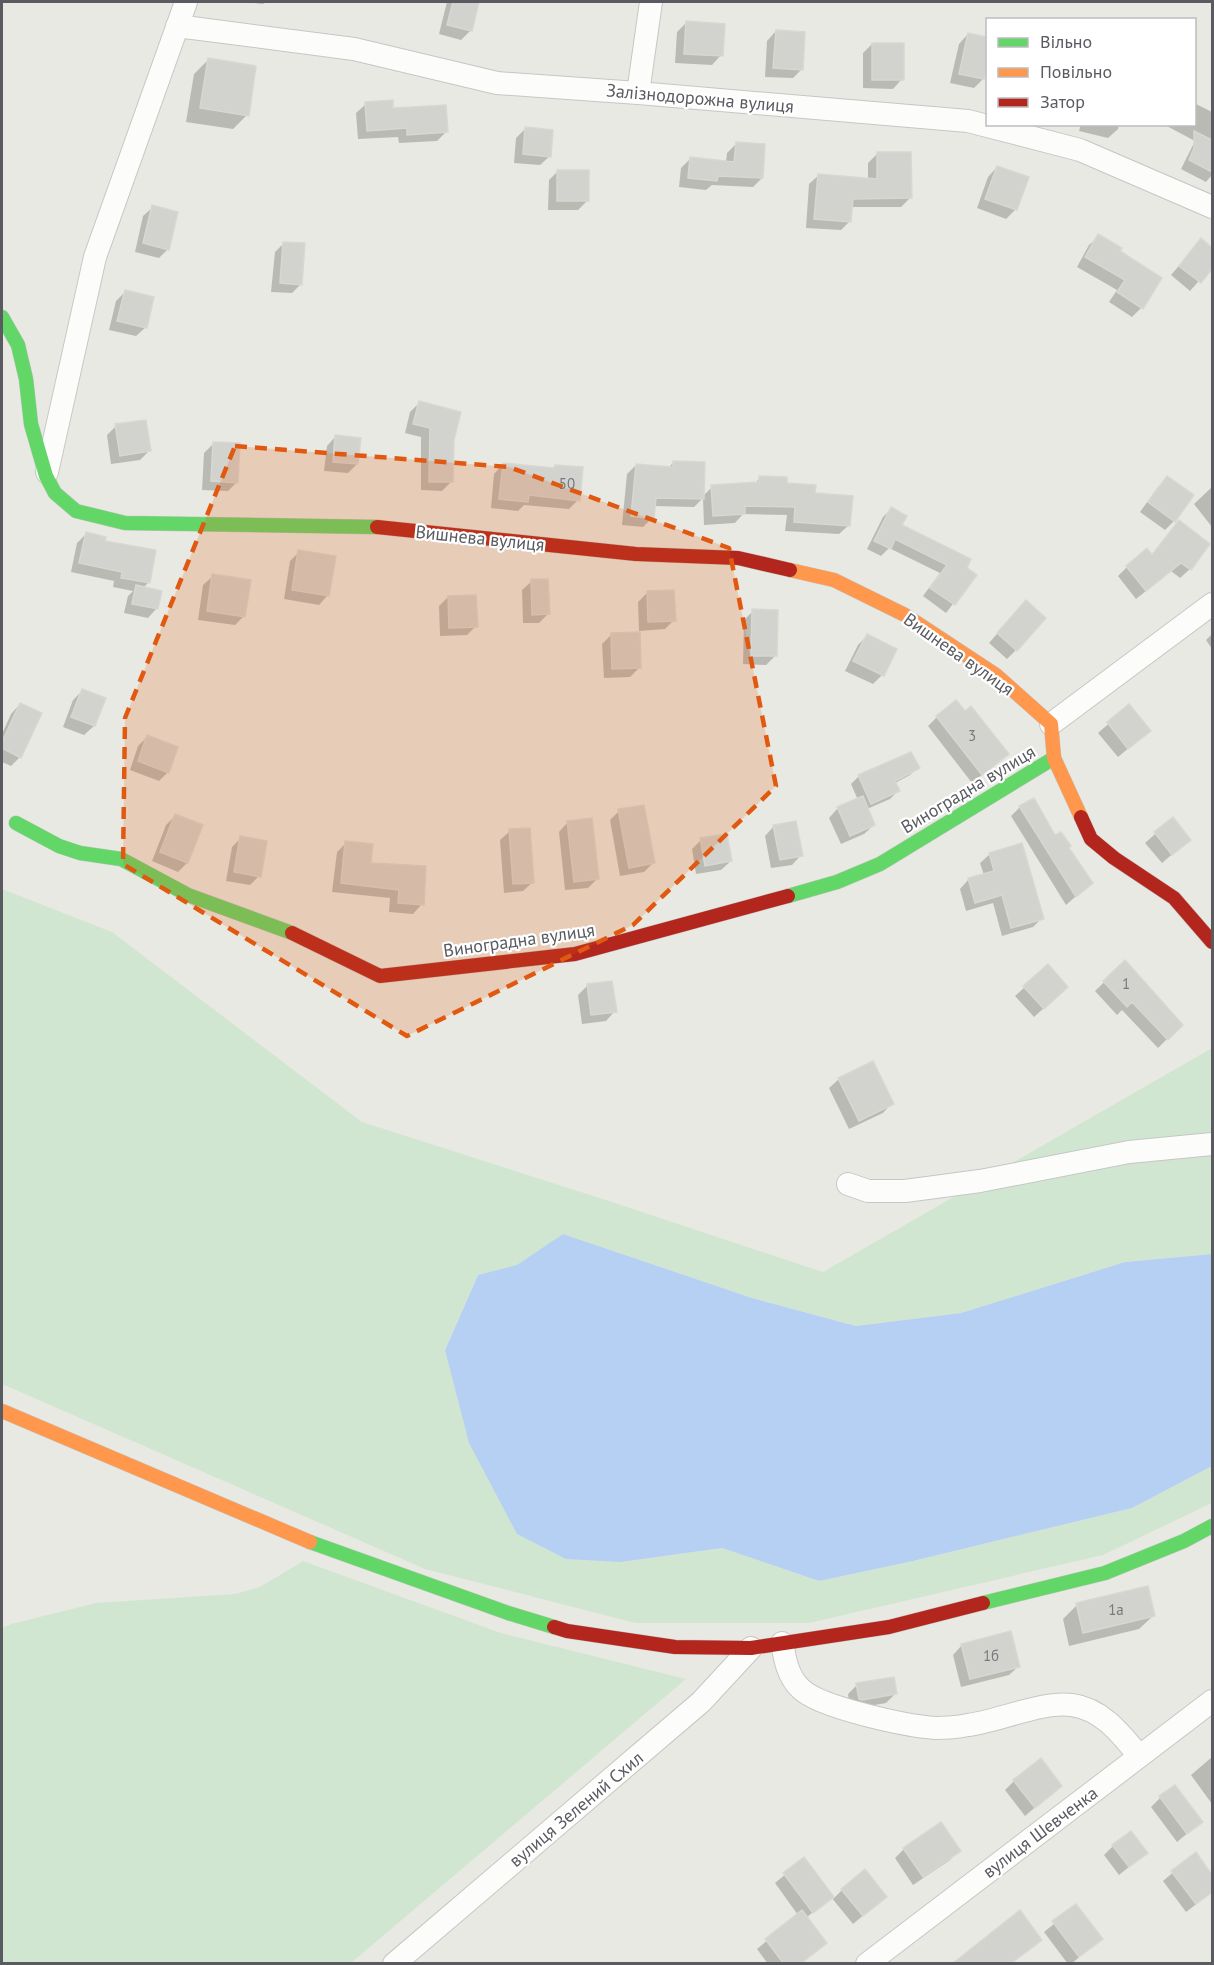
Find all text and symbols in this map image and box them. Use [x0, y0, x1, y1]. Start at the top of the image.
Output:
legend [986, 18, 1196, 126]
text: Вільно [1040, 30, 1092, 53]
text: Повільно [1040, 60, 1112, 83]
street label: Залізнодорожна вулиця [605, 78, 795, 118]
text: Затор [1040, 90, 1085, 113]
house number: 50 [559, 474, 575, 493]
street label: Вишнева вулиця [414, 520, 546, 556]
street label: Вишнева вулиця [899, 607, 1019, 701]
house number: 3 [968, 726, 976, 745]
street label: Виноградна вулиця [897, 740, 1039, 838]
street label: Виноградна вулиця [442, 918, 596, 962]
house number: 1 [1122, 974, 1130, 993]
house number: 1а [1108, 1600, 1124, 1619]
house number: 1б [983, 1646, 999, 1665]
street label: вулиця Зелений Схил [504, 1746, 648, 1872]
street label: вулиця Шевченка [978, 1781, 1102, 1883]

